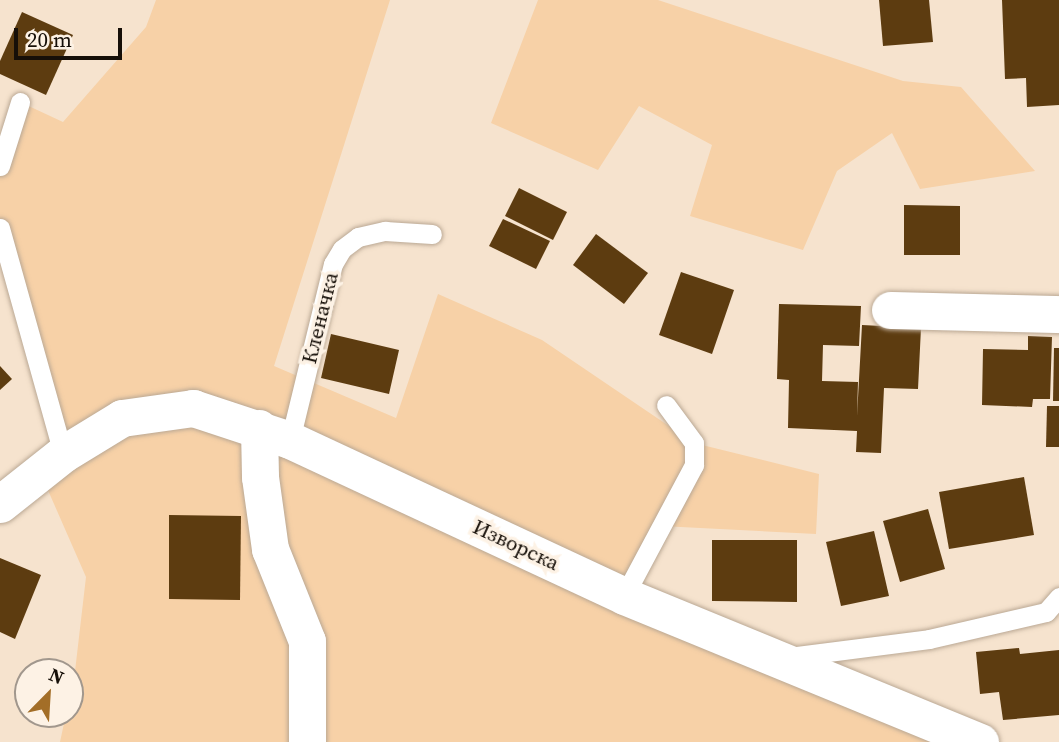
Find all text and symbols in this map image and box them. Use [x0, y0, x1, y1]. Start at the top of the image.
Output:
scale bar [18, 14, 126, 58]
text: 20 m [27, 25, 72, 54]
street label: Кленачка [296, 270, 344, 366]
street label: Изворска [469, 514, 563, 576]
north arrow [14, 658, 84, 728]
text: N [45, 661, 68, 690]

